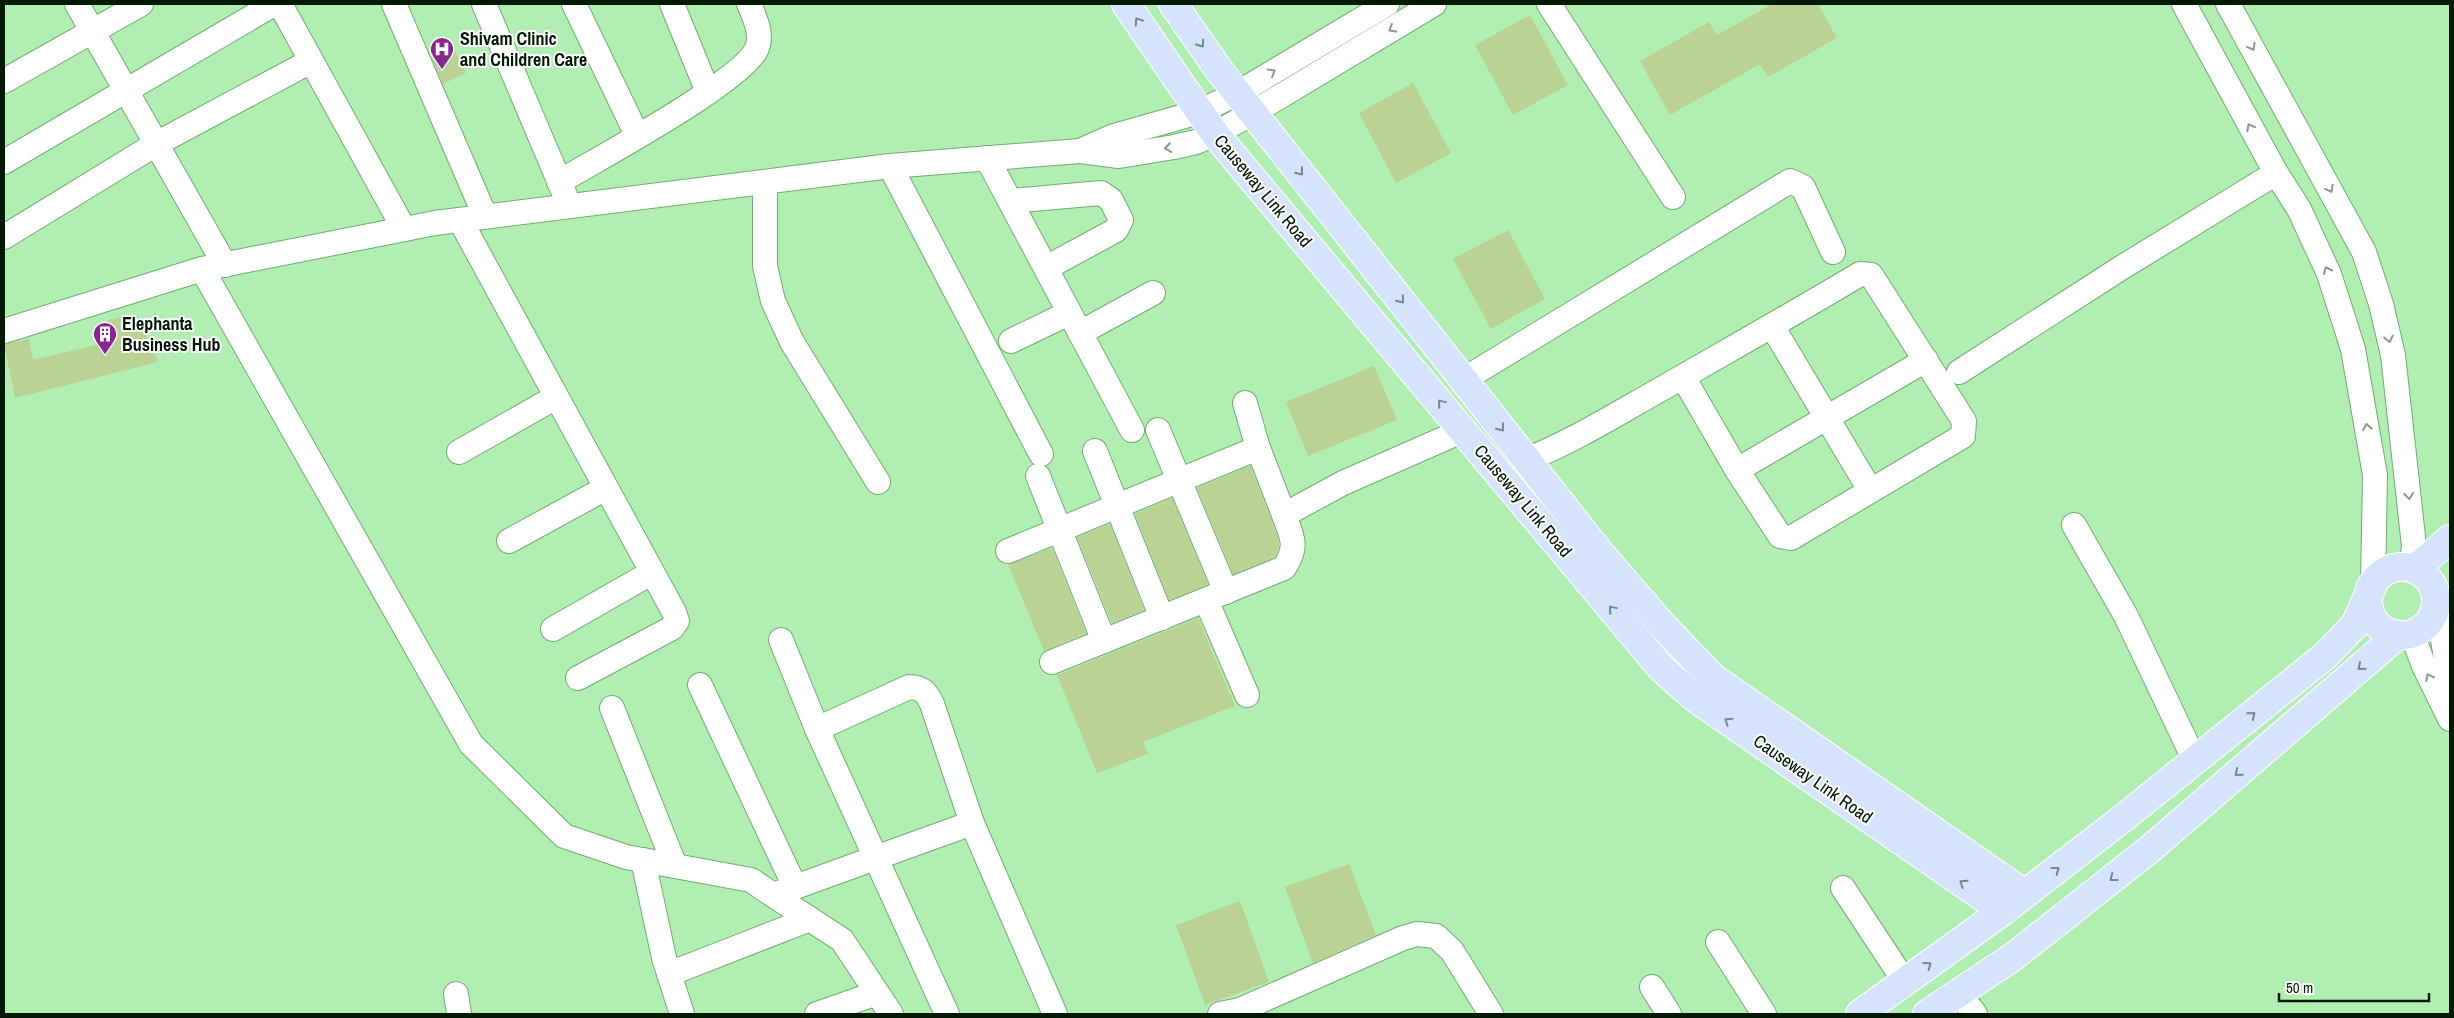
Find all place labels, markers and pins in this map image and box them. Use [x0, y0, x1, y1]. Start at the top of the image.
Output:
place label: Shivam Clinic and Children Care [460, 26, 587, 72]
hospital icon: Shivam Clinic and Children Care [429, 36, 455, 70]
place label: Elephanta Business Hub [122, 311, 220, 357]
building icon: Elephanta Business Hub [92, 321, 118, 355]

